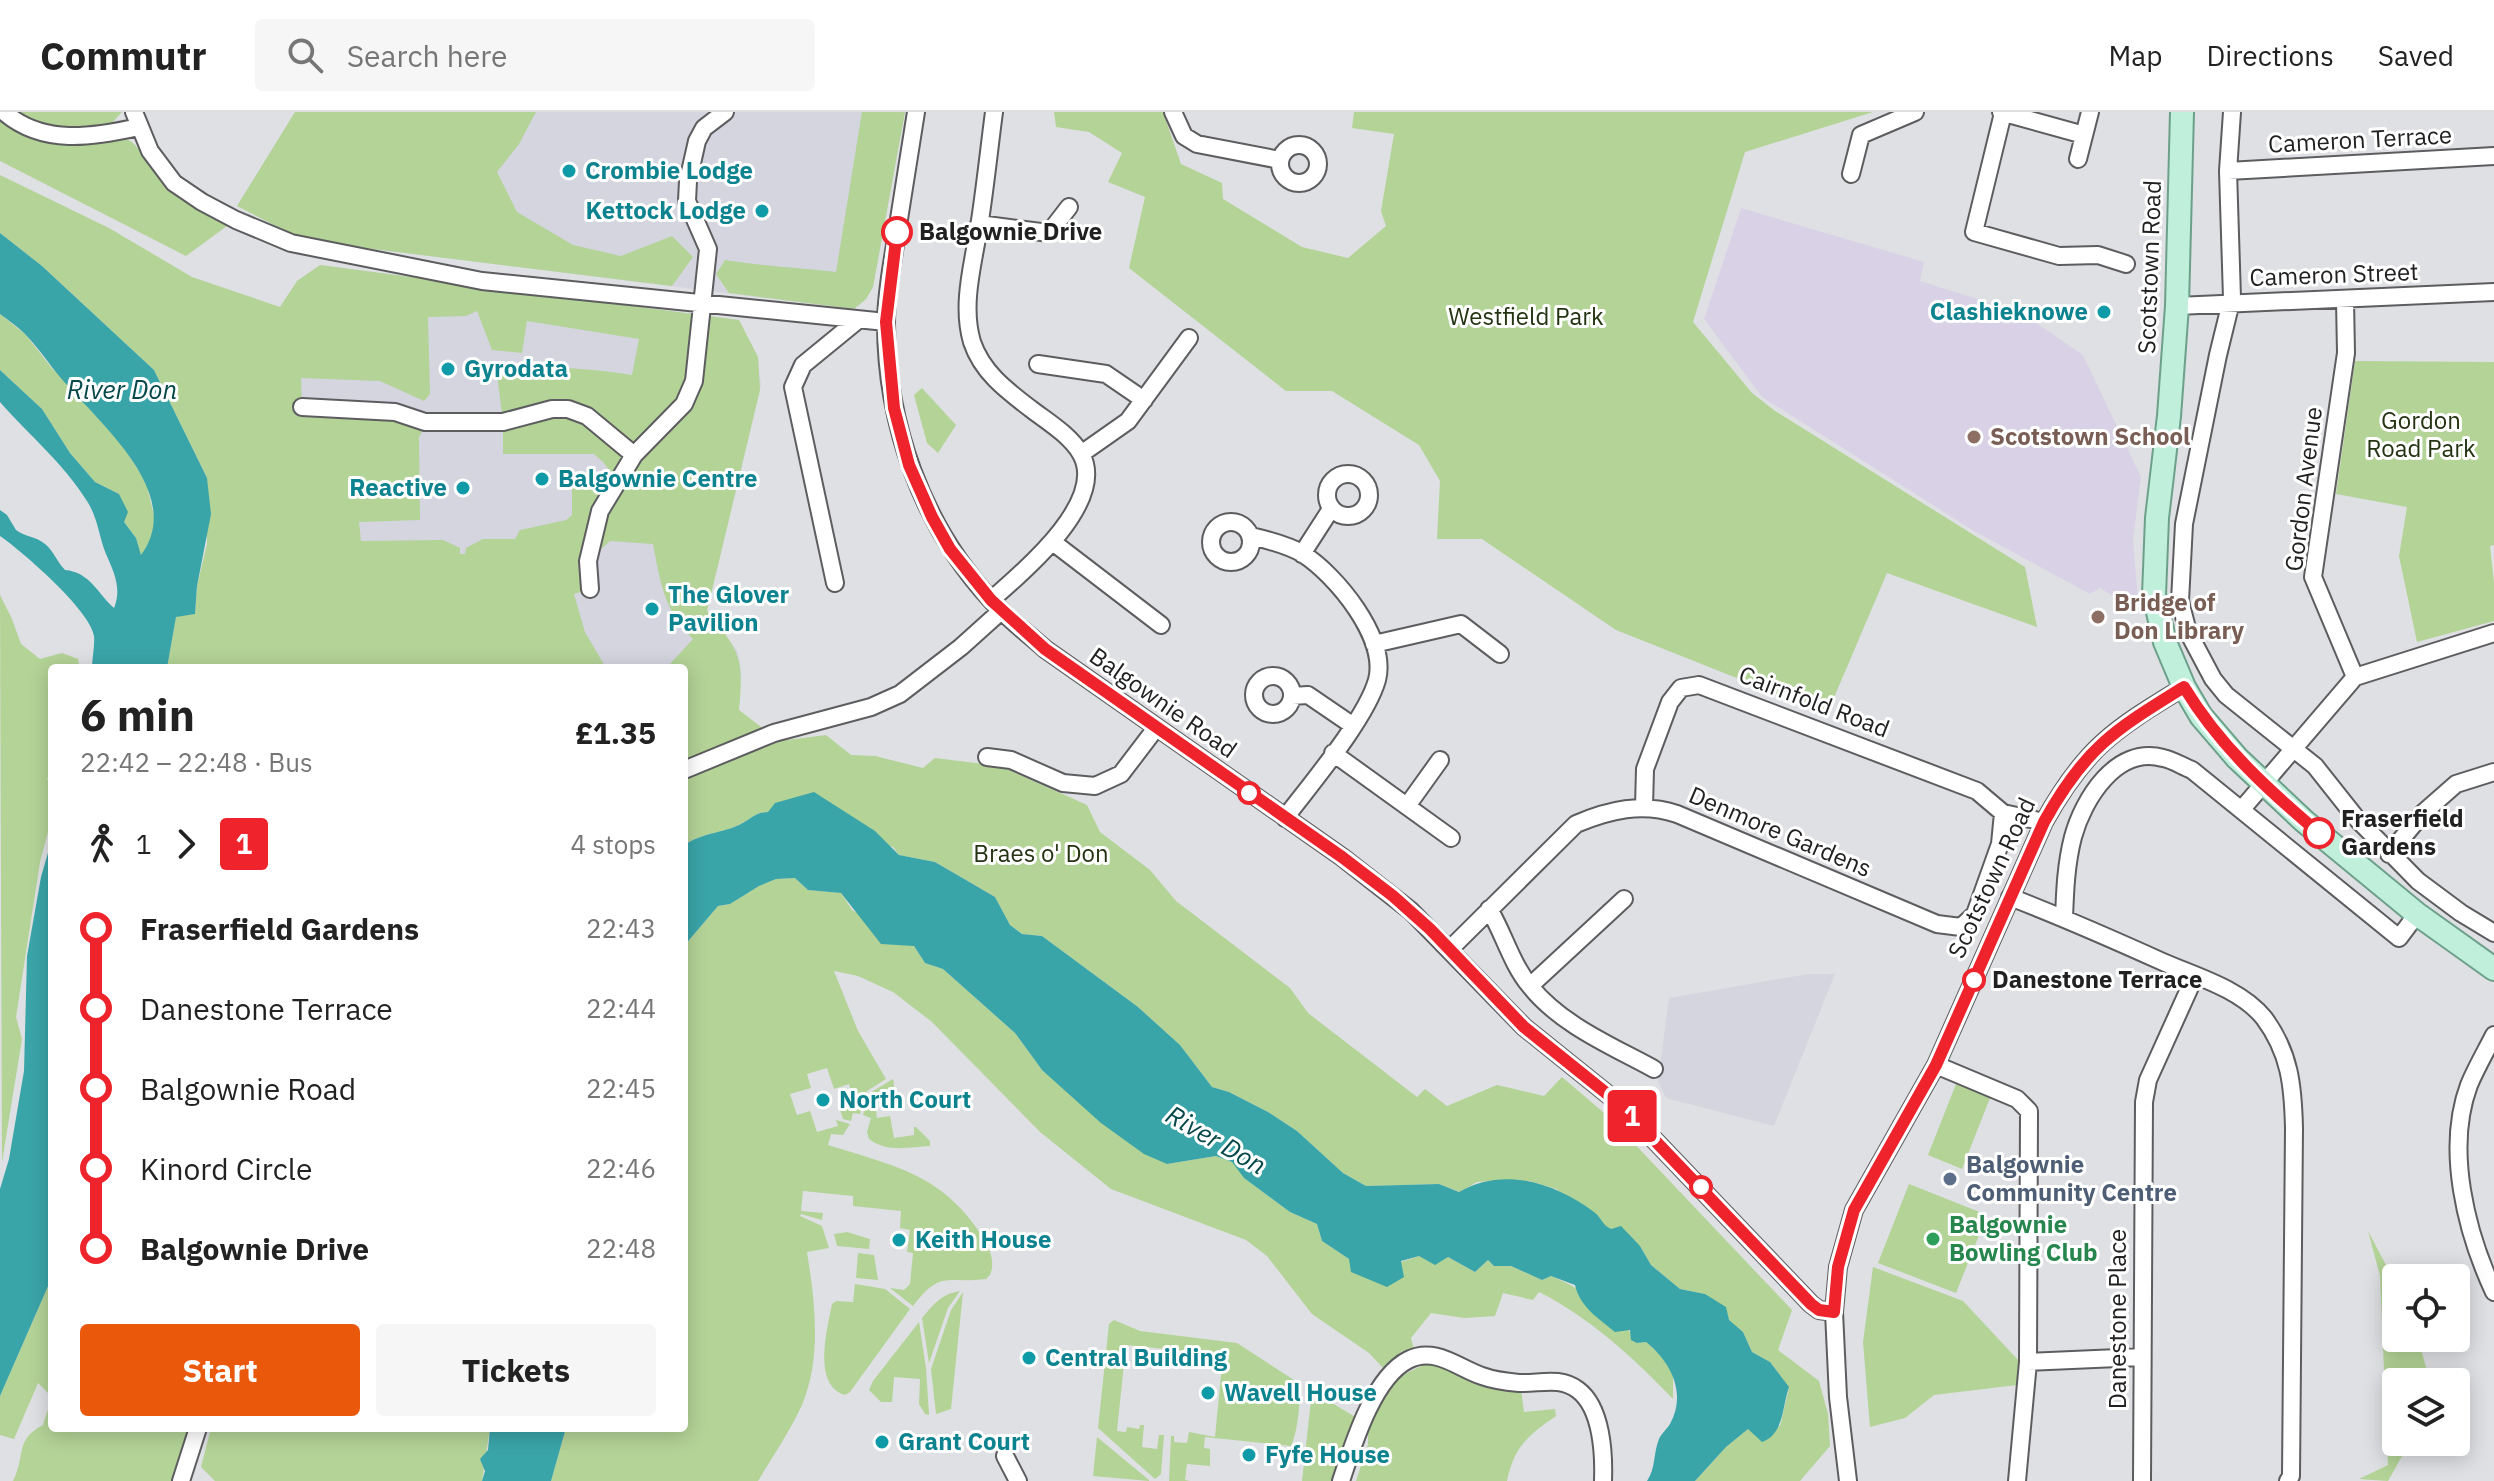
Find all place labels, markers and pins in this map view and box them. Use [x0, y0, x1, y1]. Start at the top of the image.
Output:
place label: Crombie Lodge [585, 154, 753, 186]
marker: Crombie Lodge [560, 162, 578, 180]
place label: Kettock Lodge [586, 194, 746, 226]
marker: Kettock Lodge [753, 202, 771, 220]
place label: Balgownie Drive [919, 215, 1102, 247]
marker: Balgownie Drive [882, 217, 912, 247]
place label: Clashieknowe [1930, 295, 2088, 327]
marker: Clashieknowe [2095, 303, 2113, 321]
place label: Gyrodata [464, 352, 568, 384]
marker: Gyrodata [439, 360, 457, 378]
place label: Scotstown School [1990, 420, 2190, 452]
marker: Scotstown School [1965, 428, 1983, 446]
place label: Balgownie Centre [558, 462, 758, 494]
marker: Balgownie Centre [533, 470, 551, 488]
place label: Reactive [349, 471, 447, 503]
marker: Reactive [454, 479, 472, 497]
place label: The Glover Pavilion [668, 578, 790, 638]
place label: Bridge of Don Library [2114, 586, 2244, 646]
marker: The Glover Pavilion [643, 600, 661, 618]
marker: Bridge of Don Library [2089, 608, 2107, 626]
unlabelled marker [1238, 782, 1260, 804]
place label: Fraserfield Gardens [2341, 802, 2464, 862]
marker: Fraserfield Gardens [2304, 818, 2334, 848]
place label: Danestone Terrace [1992, 963, 2203, 995]
marker: Danestone Terrace [1963, 969, 1985, 991]
place label: North Court [839, 1083, 971, 1115]
marker: North Court [814, 1091, 832, 1109]
place label: Balgownie Community Centre [1966, 1148, 2177, 1208]
marker: Balgownie Community Centre [1941, 1170, 1959, 1188]
unlabelled marker [1690, 1176, 1712, 1198]
place label: Balgownie Bowling Club [1949, 1208, 2098, 1268]
place label: Keith House [915, 1223, 1051, 1255]
marker: Balgownie Bowling Club [1924, 1230, 1942, 1248]
marker: Keith House [890, 1231, 908, 1249]
place label: Central Building [1045, 1341, 1228, 1373]
marker: Central Building [1020, 1349, 1038, 1367]
place label: Wavell House [1224, 1376, 1377, 1408]
marker: Wavell House [1199, 1384, 1217, 1402]
place label: Grant Court [898, 1425, 1030, 1457]
marker: Grant Court [873, 1433, 891, 1451]
place label: Fyfe House [1265, 1438, 1390, 1470]
marker: Fyfe House [1240, 1446, 1258, 1464]

